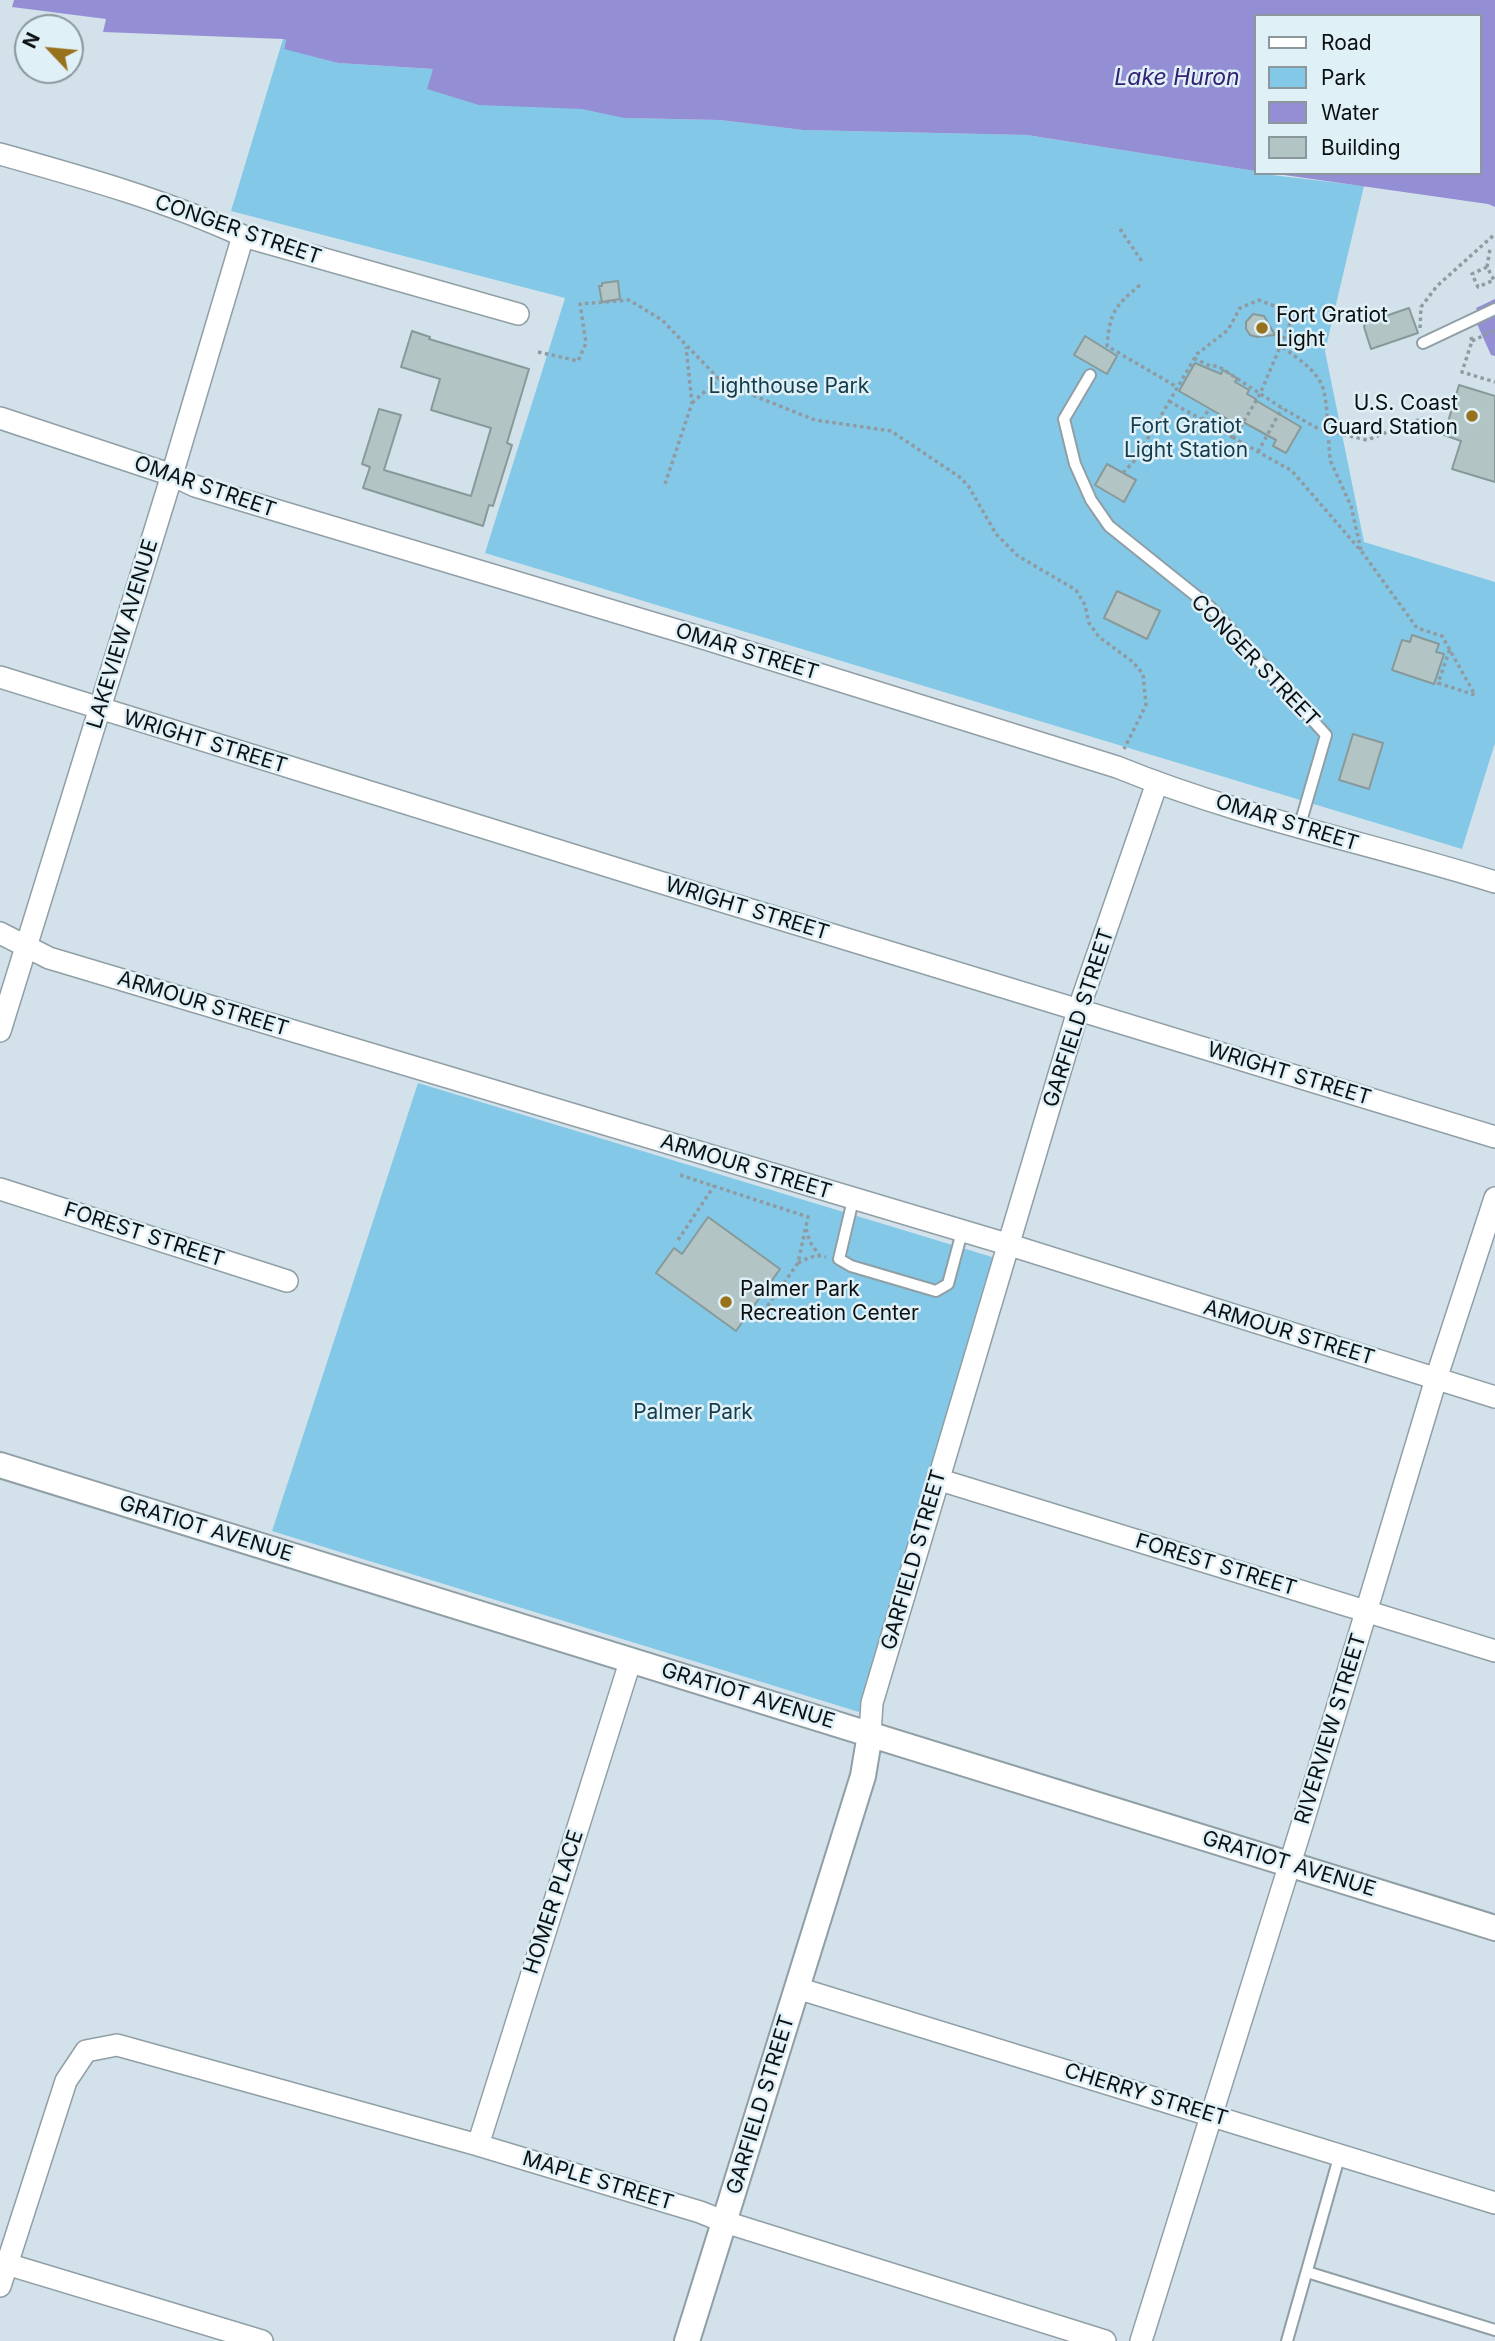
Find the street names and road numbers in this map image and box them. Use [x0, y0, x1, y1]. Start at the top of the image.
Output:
street label: CONGER STREET [152, 190, 324, 270]
street label: OMAR STREET [131, 451, 279, 523]
street label: LAKEVIEW AVENUE [82, 536, 164, 732]
street label: CONGER STREET [1185, 590, 1325, 732]
street label: OMAR STREET [672, 618, 822, 686]
street label: WRIGHT STREET [120, 705, 290, 779]
street label: OMAR STREET [1212, 789, 1362, 857]
street label: WRIGHT STREET [662, 872, 832, 946]
street label: GARFIELD STREET [1038, 926, 1120, 1110]
street label: ARMOUR STREET [114, 966, 292, 1042]
street label: WRIGHT STREET [1204, 1037, 1374, 1111]
street label: ARMOUR STREET [657, 1129, 835, 1205]
street label: FOREST STREET [61, 1197, 227, 1273]
street label: ARMOUR STREET [1200, 1295, 1378, 1371]
street label: GARFIELD STREET [876, 1467, 952, 1653]
street label: GRATIOT AVENUE [116, 1491, 296, 1567]
street label: FOREST STREET [1133, 1529, 1299, 1601]
street label: RIVERVIEW STREET [1290, 1631, 1372, 1827]
street label: GRATIOT AVENUE [658, 1658, 838, 1734]
street label: GRATIOT AVENUE [1199, 1826, 1379, 1902]
street label: HOMER PLACE [519, 1827, 589, 1977]
street label: GARFIELD STREET [722, 2012, 800, 2198]
street label: CHERRY STREET [1061, 2058, 1231, 2132]
street label: MAPLE STREET [519, 2146, 677, 2216]

